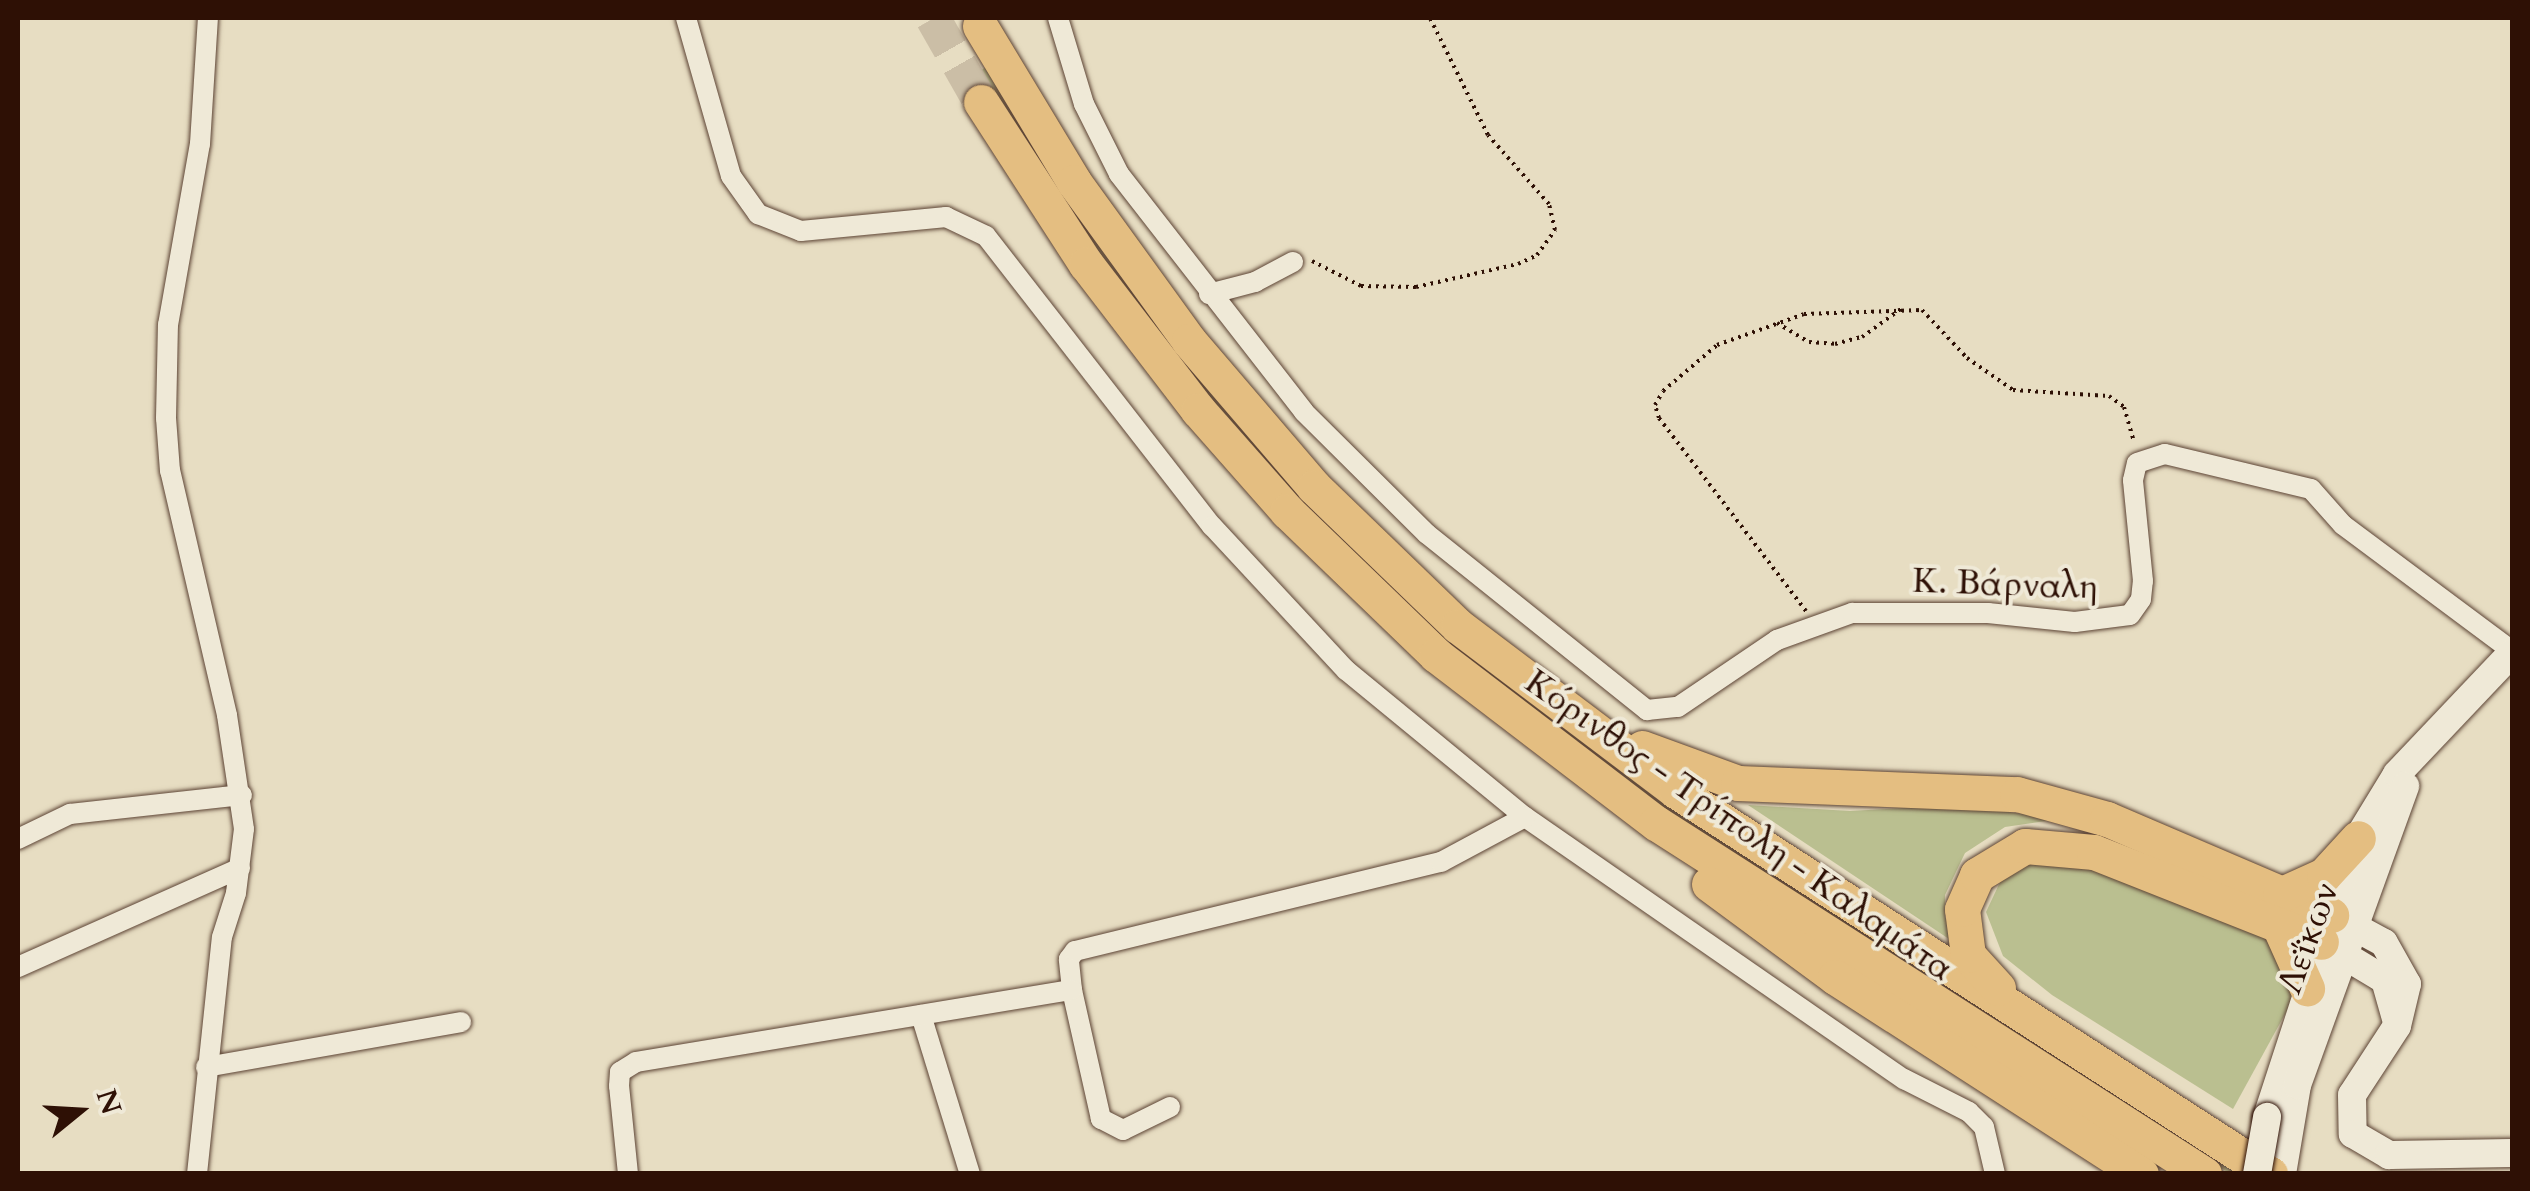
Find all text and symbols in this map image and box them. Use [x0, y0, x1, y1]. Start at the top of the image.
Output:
street label: Κ. Βάρναλη [1912, 560, 2098, 608]
street label: Κόρινθος - Τρίπολη - Καλαμάτα [1517, 661, 1961, 989]
street label: Λεΐκων [2269, 877, 2347, 999]
north arrow [30, 1061, 130, 1161]
text: N [87, 1084, 130, 1119]

